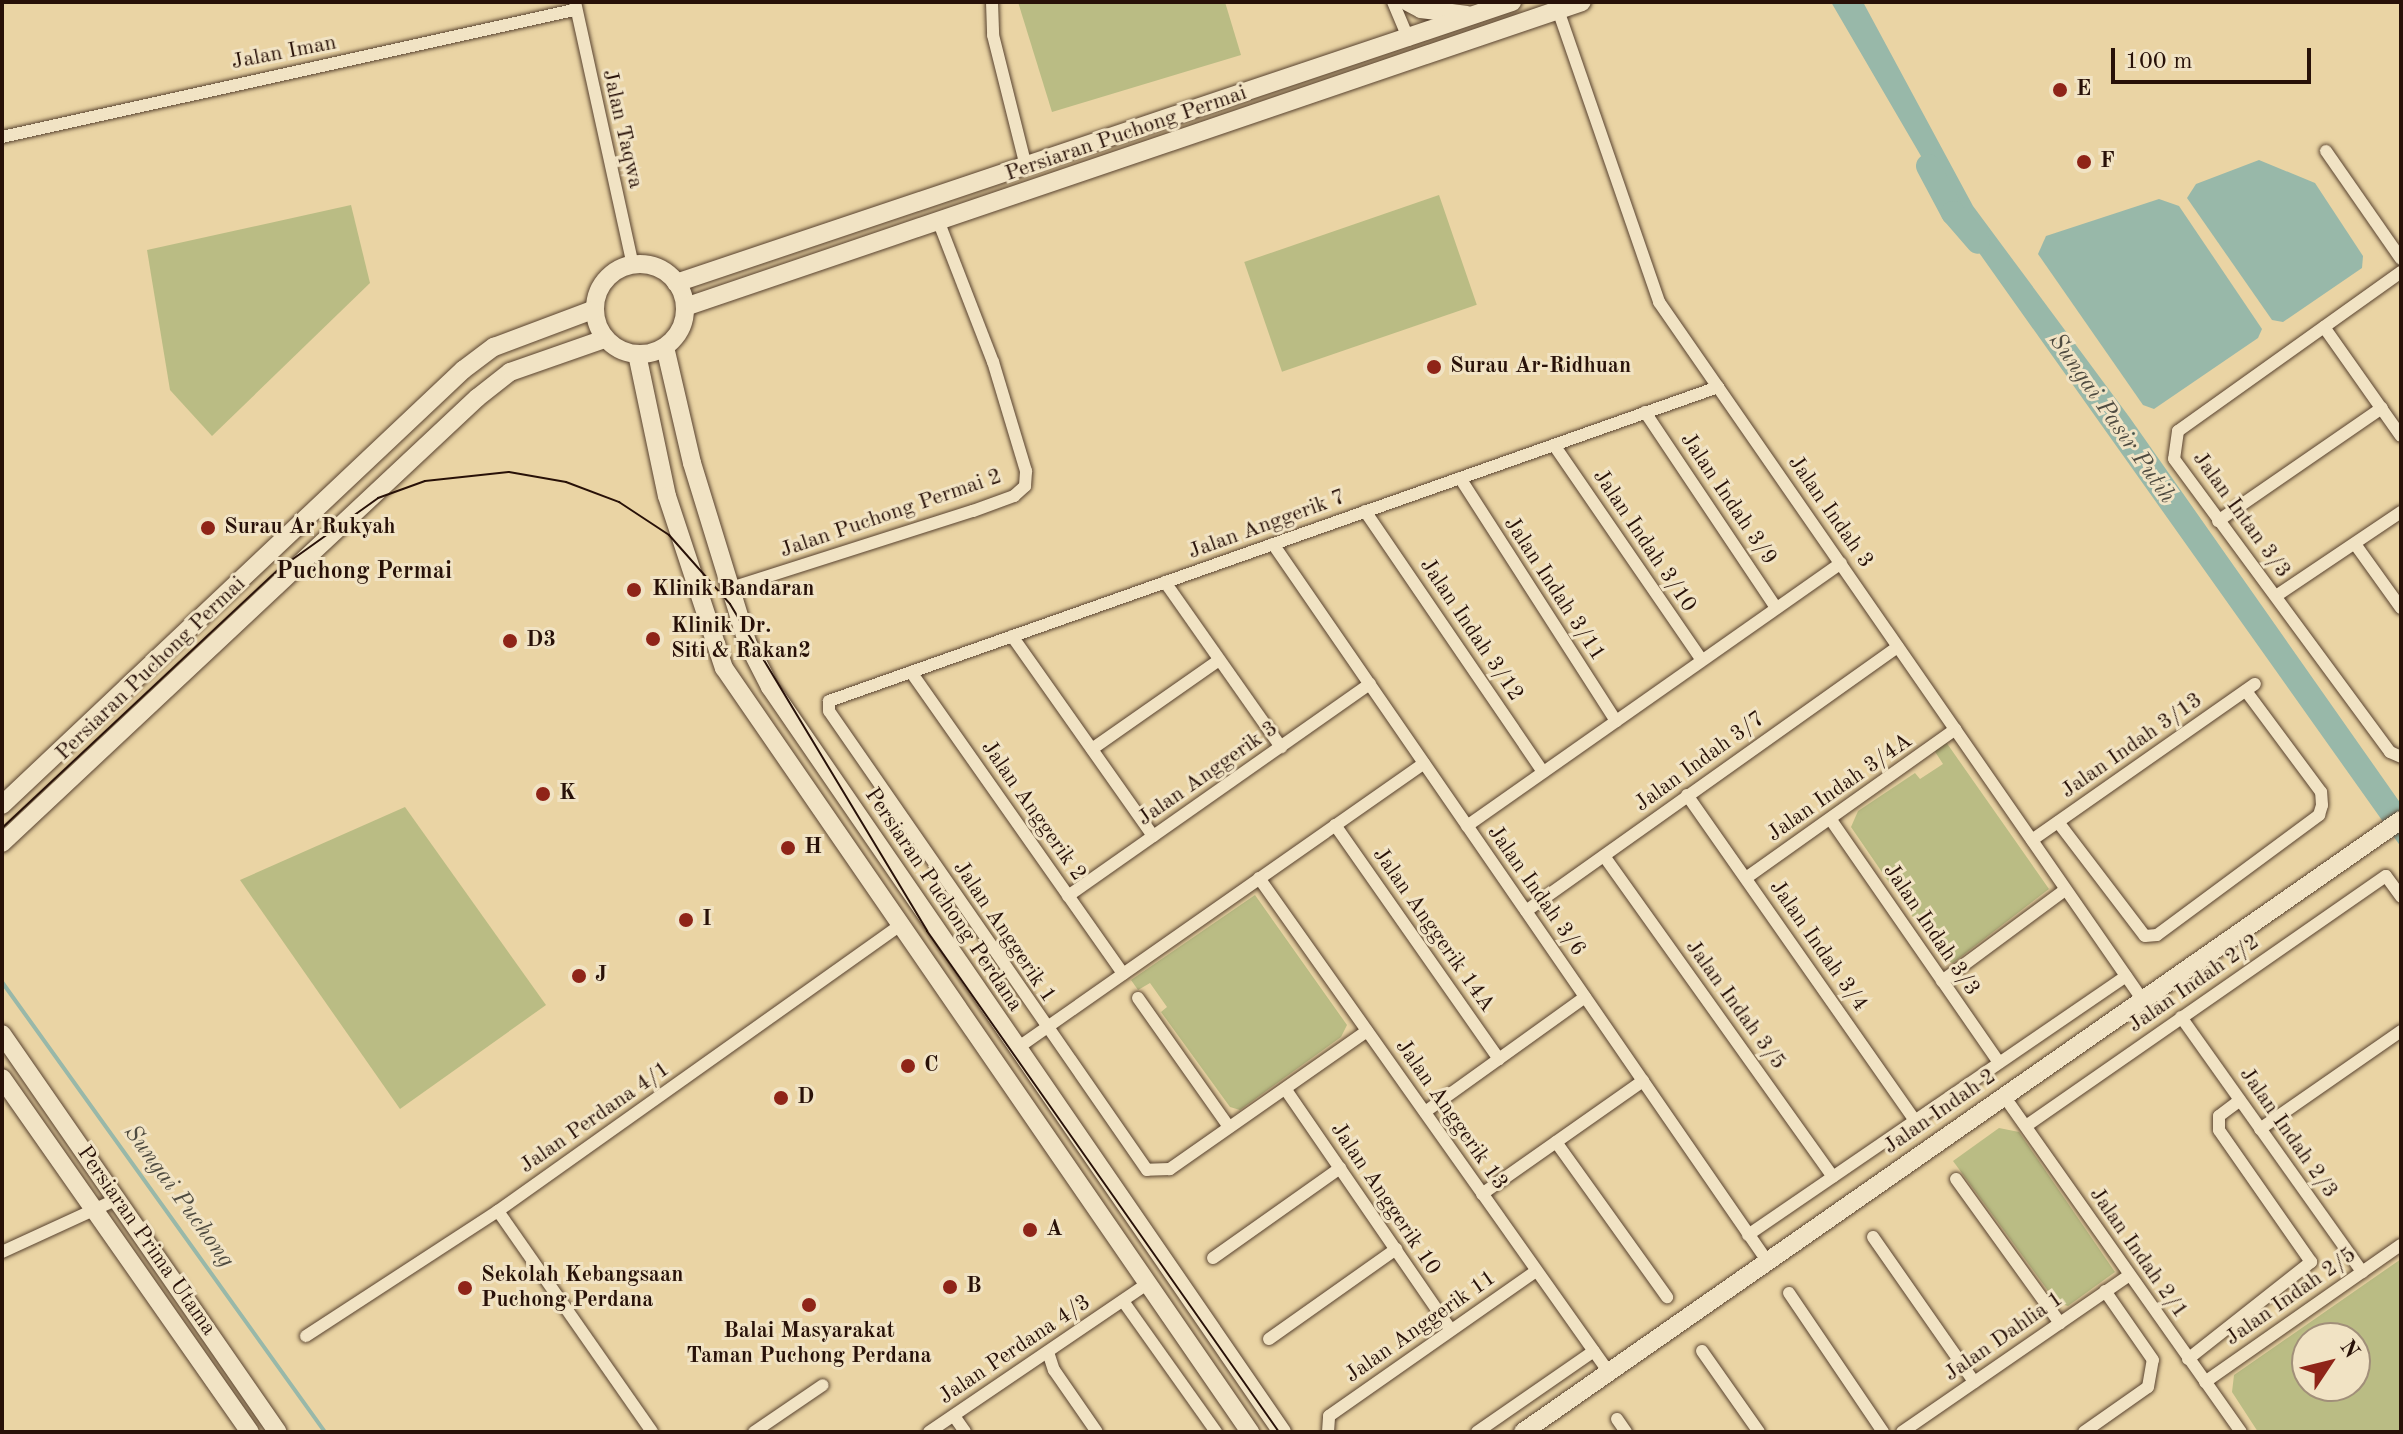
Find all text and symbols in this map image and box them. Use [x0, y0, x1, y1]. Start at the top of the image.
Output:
street label: Jalan Iman [229, 30, 339, 76]
scale bar [2115, 32, 2315, 82]
text: 100 m [2125, 50, 2193, 74]
street label: Jalan Taqwa [595, 67, 649, 191]
place label: E [2076, 77, 2091, 103]
street label: Persiaran Puchong Permai [1002, 80, 1250, 188]
marker: E [2051, 81, 2069, 99]
place label: F [2100, 149, 2115, 175]
marker: F [2075, 153, 2093, 171]
water label: Sungai Pasir Putih [2041, 328, 2181, 510]
place label: Surau Ar-Ridhuan [1450, 354, 1631, 380]
marker: Surau Ar-Ridhuan [1425, 358, 1443, 376]
street label: Jalan Indah 3/9 [1674, 428, 1782, 570]
street label: Jalan Intan 3/3 [2186, 446, 2296, 584]
street label: Jalan Indah 3 [1782, 451, 1878, 573]
street label: Jalan Puchong Permai 2 [777, 464, 1005, 564]
street label: Jalan Indah 3/10 [1586, 464, 1702, 618]
street label: Jalan Anggerik 7 [1185, 484, 1349, 566]
street label: Jalan Indah 3/11 [1498, 512, 1610, 666]
place label: Surau Ar Rukyah [224, 515, 396, 541]
marker: Surau Ar Rukyah [199, 519, 217, 537]
street label: Jalan Indah 3/12 [1413, 553, 1529, 707]
district label: Puchong Permai [276, 559, 452, 587]
street label: Persiaran Puchong Permai [51, 571, 251, 767]
place label: Klinik Bandaran [652, 577, 814, 603]
marker: Klinik Bandaran [623, 579, 645, 601]
place label: Klinik Dr. Siti & Rakan2 [671, 613, 811, 664]
place label: D3 [526, 628, 556, 654]
marker: Klinik Dr. Siti & Rakan2 [642, 628, 664, 650]
marker: D3 [501, 632, 519, 650]
street label: Jalan Indah 3/13 [2056, 687, 2208, 805]
street label: Jalan Indah 3/7 [1630, 706, 1770, 818]
street label: Jalan Anggerik 3 [1133, 716, 1283, 832]
street label: Jalan Indah 3/4A [1762, 728, 1918, 848]
street label: Jalan Anggerik 2 [975, 736, 1091, 886]
place label: K [559, 781, 576, 807]
street label: Persiaran Puchong Perdana [858, 783, 1028, 1017]
marker: K [534, 785, 552, 803]
street label: Jalan Indah 3/6 [1481, 820, 1591, 962]
place label: H [804, 835, 822, 861]
marker: H [779, 839, 797, 857]
street label: Jalan Anggerik 14A [1366, 843, 1500, 1017]
street label: Jalan Anggerik 1 [947, 856, 1061, 1008]
street label: Jalan Indah 3/3 [1877, 859, 1985, 1001]
street label: Jalan Indah 3/4 [1763, 875, 1873, 1017]
place label: I [702, 907, 712, 933]
marker: I [677, 911, 695, 929]
street label: Jalan Indah 2/2 [2123, 929, 2265, 1039]
street label: Jalan Indah 3/5 [1679, 935, 1791, 1075]
place label: J [595, 963, 607, 989]
marker: J [570, 967, 588, 985]
street label: Jalan Anggerik 13 [1389, 1034, 1513, 1196]
place label: C [924, 1053, 939, 1079]
street label: Jalan Perdana 4/1 [515, 1056, 675, 1180]
marker: C [899, 1057, 917, 1075]
street label: Jalan Indah 2/3 [2233, 1062, 2343, 1204]
street label: Jalan Indah 2 [1879, 1064, 2001, 1160]
place label: D [797, 1085, 814, 1111]
marker: D [772, 1089, 790, 1107]
street label: Jalan Anggerik 10 [1324, 1118, 1446, 1280]
water label: Sungai Puchong [116, 1120, 240, 1274]
street label: Persiaran Prima Utama [70, 1141, 222, 1341]
street label: Jalan Indah 2/1 [2083, 1182, 2193, 1324]
place label: A [1046, 1217, 1063, 1243]
marker: A [1021, 1221, 1039, 1239]
street label: Jalan Indah 2/5 [2220, 1242, 2362, 1352]
place label: Sekolah Kebangsaan Puchong Perdana [481, 1262, 683, 1314]
street label: Jalan Anggerik 11 [1340, 1265, 1502, 1389]
place label: B [966, 1274, 982, 1300]
marker: B [941, 1278, 959, 1296]
marker: Sekolah Kebangsaan Puchong Perdana [456, 1279, 474, 1297]
street label: Jalan Dahlia 1 [1939, 1286, 2069, 1388]
street label: Jalan Perdana 4/3 [934, 1290, 1096, 1410]
marker: Balai Masyarakat Taman Puchong Perdana [800, 1296, 818, 1314]
place label: Balai Masyarakat Taman Puchong Perdana [686, 1318, 932, 1370]
north arrow [2291, 1322, 2371, 1402]
text: N [2335, 1336, 2363, 1363]

